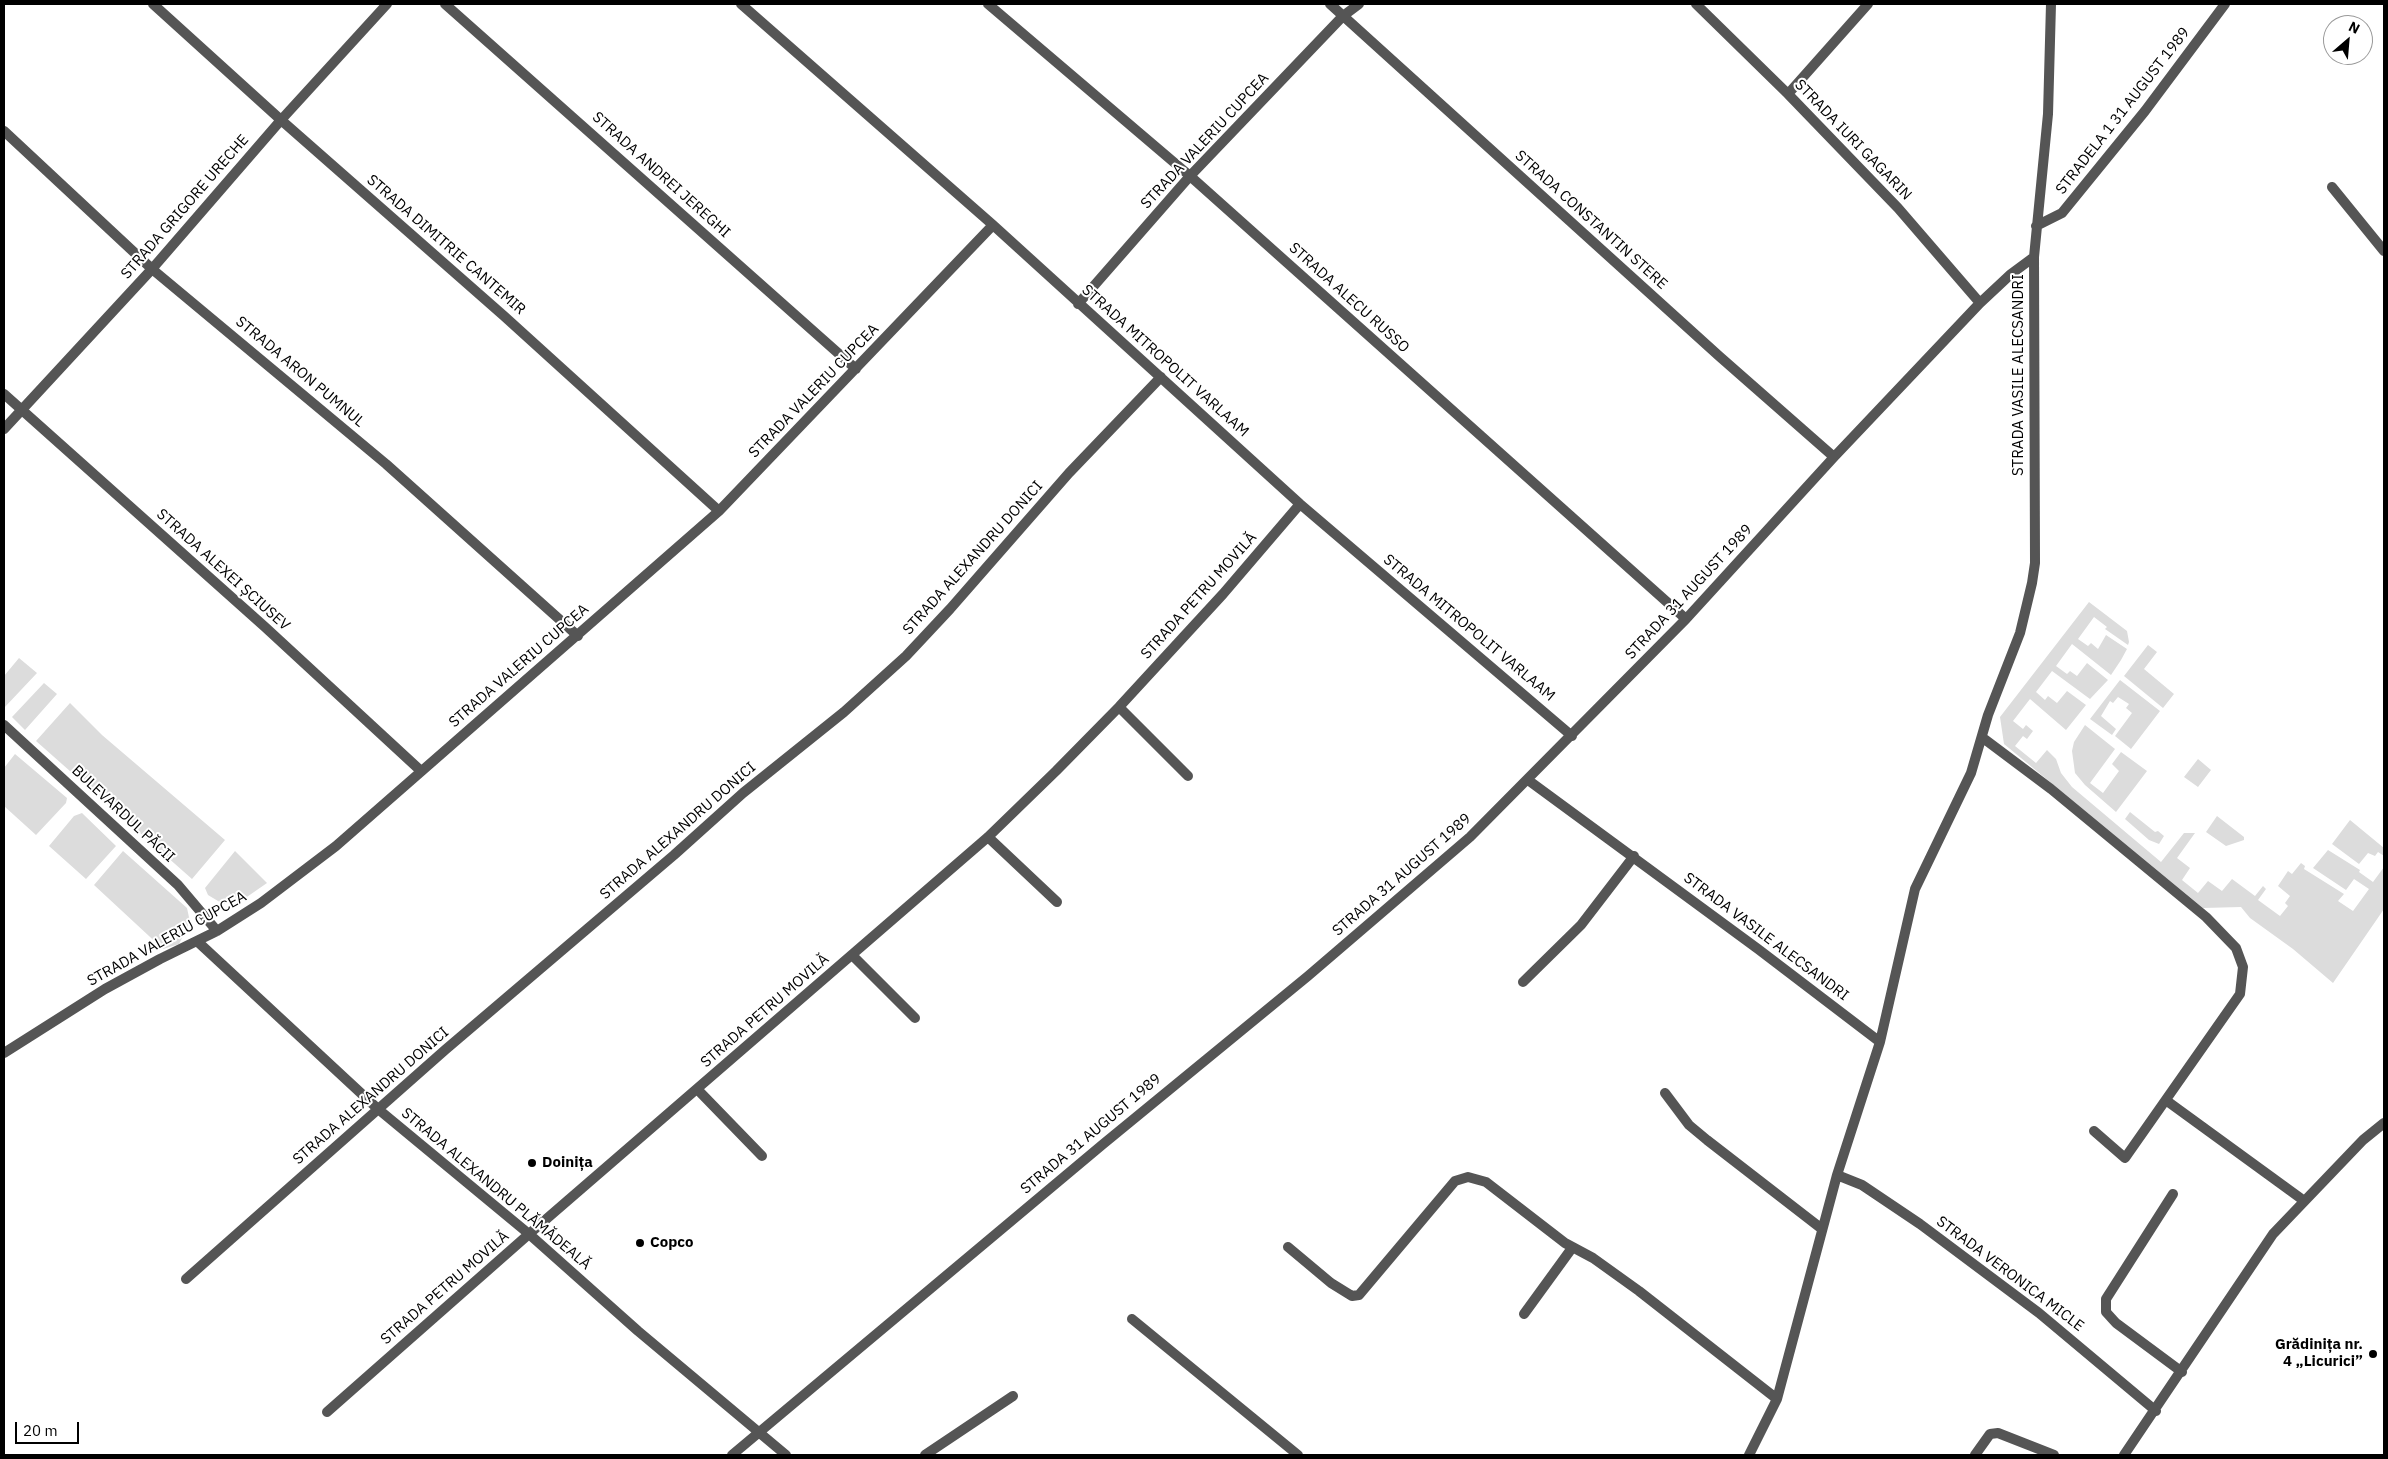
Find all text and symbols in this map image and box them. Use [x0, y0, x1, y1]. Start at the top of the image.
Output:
north arrow [2323, 15, 2373, 65]
text: N [2346, 17, 2363, 38]
street label: STRADELA 1 31 AUGUST 1989 [2052, 24, 2194, 198]
street label: STRADA VALERIU CUPCEA [1137, 69, 1273, 213]
street label: STRADA IURI GAGARIN [1791, 76, 1915, 204]
street label: STRADA ANDREI JEREGHI [588, 108, 734, 242]
street label: STRADA GRIGORE URECHE [117, 131, 253, 283]
street label: STRADA CONSTANTIN STERE [1511, 147, 1671, 293]
street label: STRADA DIMITRIE CANTEMIR [363, 171, 529, 319]
street label: STRADA ALECU RUSSO [1285, 239, 1413, 357]
street label: STRADA VASILE ALECSANDRI [2010, 274, 2028, 476]
street label: STRADA MITROPOLIT VARLAAM [1078, 281, 1252, 441]
street label: STRADA ARON PUMNUL [232, 313, 368, 431]
street label: STRADA VALERIU CUPCEA [745, 320, 883, 462]
street label: STRADA ALEXANDRU DONICI [899, 477, 1047, 639]
street label: STRADA ALEXEI ȘCIUSEV [153, 505, 293, 635]
street label: STRADA 31 AUGUST 1989 [1622, 521, 1756, 663]
street label: STRADA PETRU MOVILĂ [1137, 529, 1261, 663]
street label: STRADA MITROPOLIT VARLAAM [1380, 551, 1558, 705]
street label: STRADA VALERIU CUPCEA [445, 600, 593, 732]
street label: STRADA ALEXANDRU DONICI [596, 758, 760, 904]
street label: BULEVARDUL PĂCII [68, 762, 178, 866]
street label: STRADA 31 AUGUST 1989 [1329, 810, 1475, 940]
street label: STRADA VASILE ALECSANDRI [1680, 869, 1852, 1005]
street label: STRADA VALERIU CUPCEA [84, 888, 250, 990]
street label: STRADA PETRU MOVILĂ [697, 950, 833, 1072]
street label: STRADA ALEXANDRU DONICI [289, 1023, 453, 1169]
street label: STRADA 31 AUGUST 1989 [1017, 1070, 1165, 1198]
street label: STRADA ALEXANDRU PLĂMĂDEALĂ [398, 1104, 594, 1274]
place label: Doinița [542, 1154, 593, 1172]
marker: Doinița [526, 1157, 538, 1169]
street label: STRADA VERONICA MICLE [1933, 1213, 2087, 1335]
street label: STRADA PETRU MOVILĂ [377, 1227, 513, 1349]
place label: Copco [650, 1234, 693, 1252]
marker: Copco [634, 1237, 646, 1249]
place label: Grădinița nr. 4 „Licurici” [2275, 1336, 2363, 1371]
marker: Grădinița nr. 4 „Licurici” [2367, 1348, 2379, 1360]
scale bar [18, 1412, 81, 1444]
text: 20 m [23, 1421, 58, 1440]

